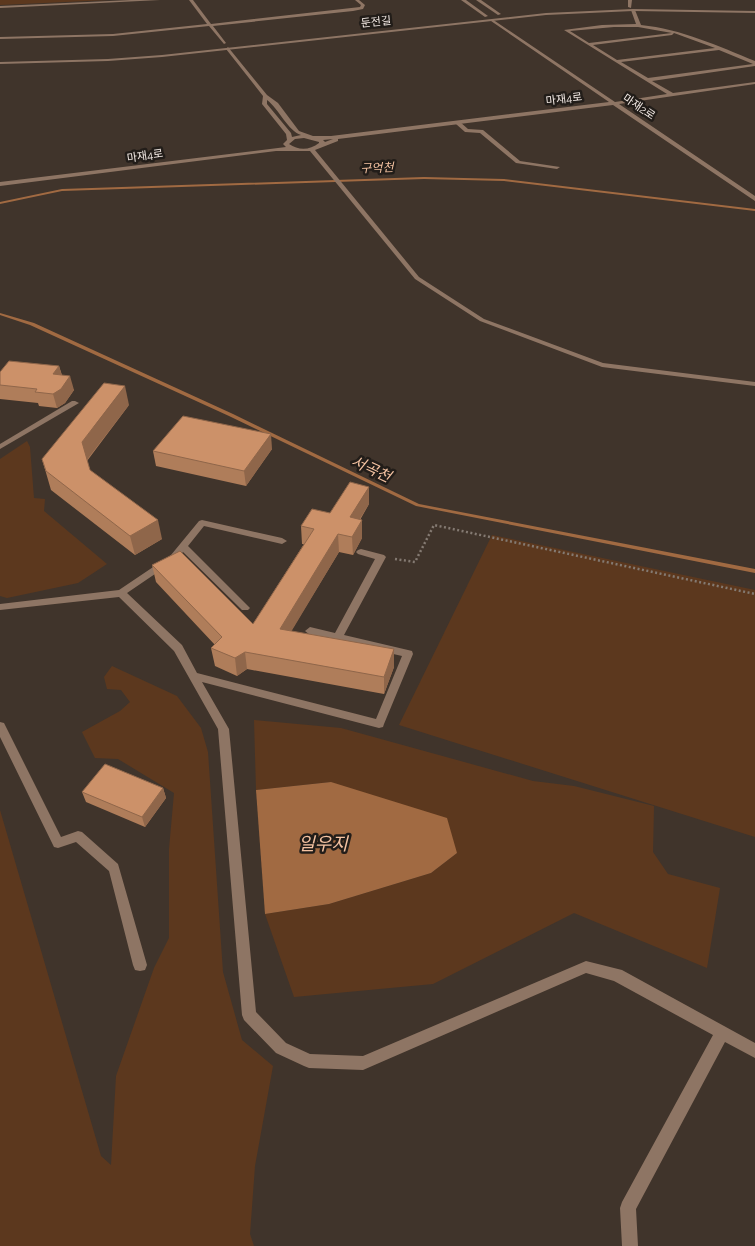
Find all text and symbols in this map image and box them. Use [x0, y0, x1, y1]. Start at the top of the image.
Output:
street label: 둔전길 [360, 14, 392, 30]
street label: 마재4로 [545, 90, 583, 108]
street label: 마재2로 [620, 92, 658, 122]
street label: 마재4로 [126, 147, 164, 165]
water label: 구억천 [360, 160, 396, 176]
water label: 서곡천 [348, 452, 396, 487]
water label: 일우지 [298, 833, 349, 854]

